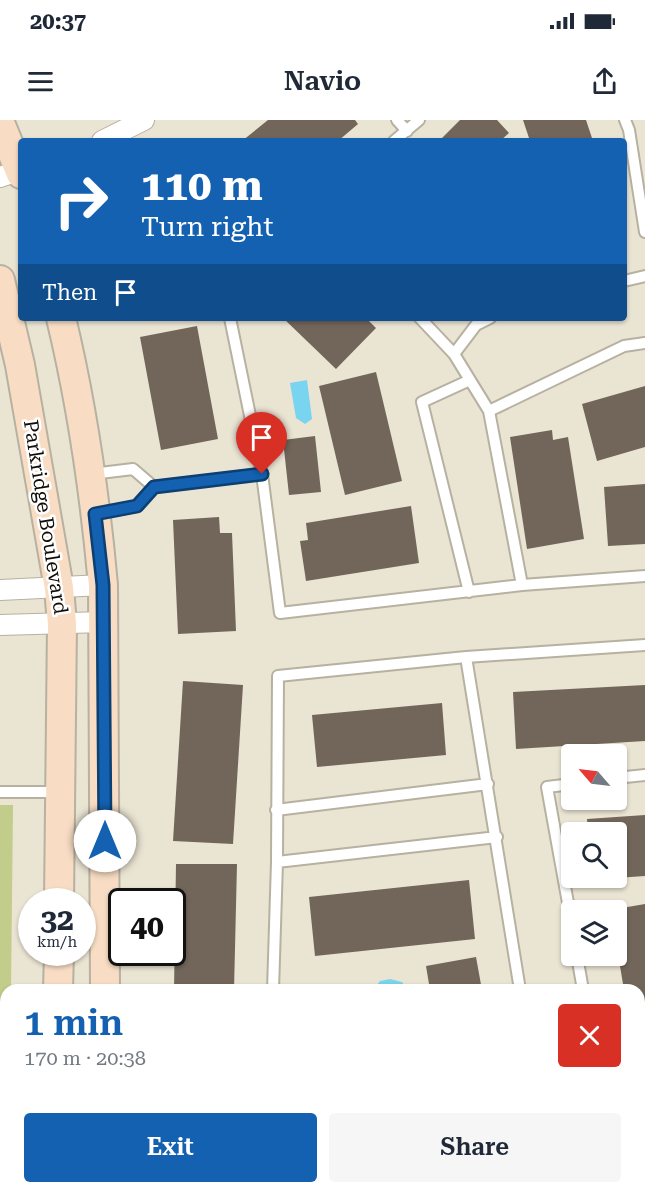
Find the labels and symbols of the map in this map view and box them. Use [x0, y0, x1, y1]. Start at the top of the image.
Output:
pin [236, 412, 287, 474]
street label: Parkridge Boulevard [19, 418, 73, 616]
north arrow [561, 744, 627, 810]
position arrow [73, 809, 137, 873]
speed limit sign: 40 [108, 888, 186, 966]

